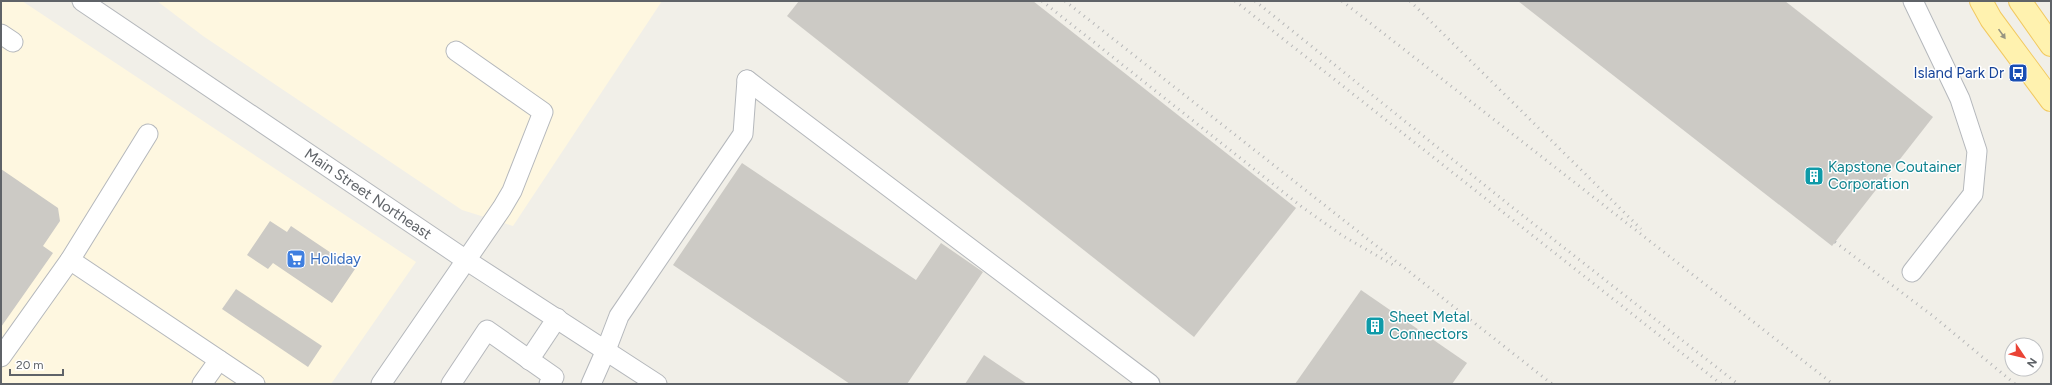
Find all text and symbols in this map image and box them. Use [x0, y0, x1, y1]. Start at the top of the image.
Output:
one-way arrow [1998, 29, 2006, 39]
bus stop icon: Island Park Dr [2007, 62, 2029, 84]
place label: Island Park Dr [1914, 64, 2004, 82]
street label: Main Street Northeast [301, 145, 435, 243]
place label: Kapstone Coutainer Corporation [1828, 158, 1961, 193]
building icon: Kapstone Coutainer Corporation [1803, 165, 1825, 187]
supermarket icon: Holiday [285, 248, 307, 270]
place label: Holiday [310, 250, 361, 268]
place label: Sheet Metal Connectors [1389, 308, 1470, 343]
building icon: Sheet Metal Connectors [1364, 315, 1386, 337]
north arrow [2004, 337, 2044, 377]
scale bar [10, 351, 63, 377]
text: N [2024, 355, 2040, 370]
text: 20 m [16, 358, 44, 372]

